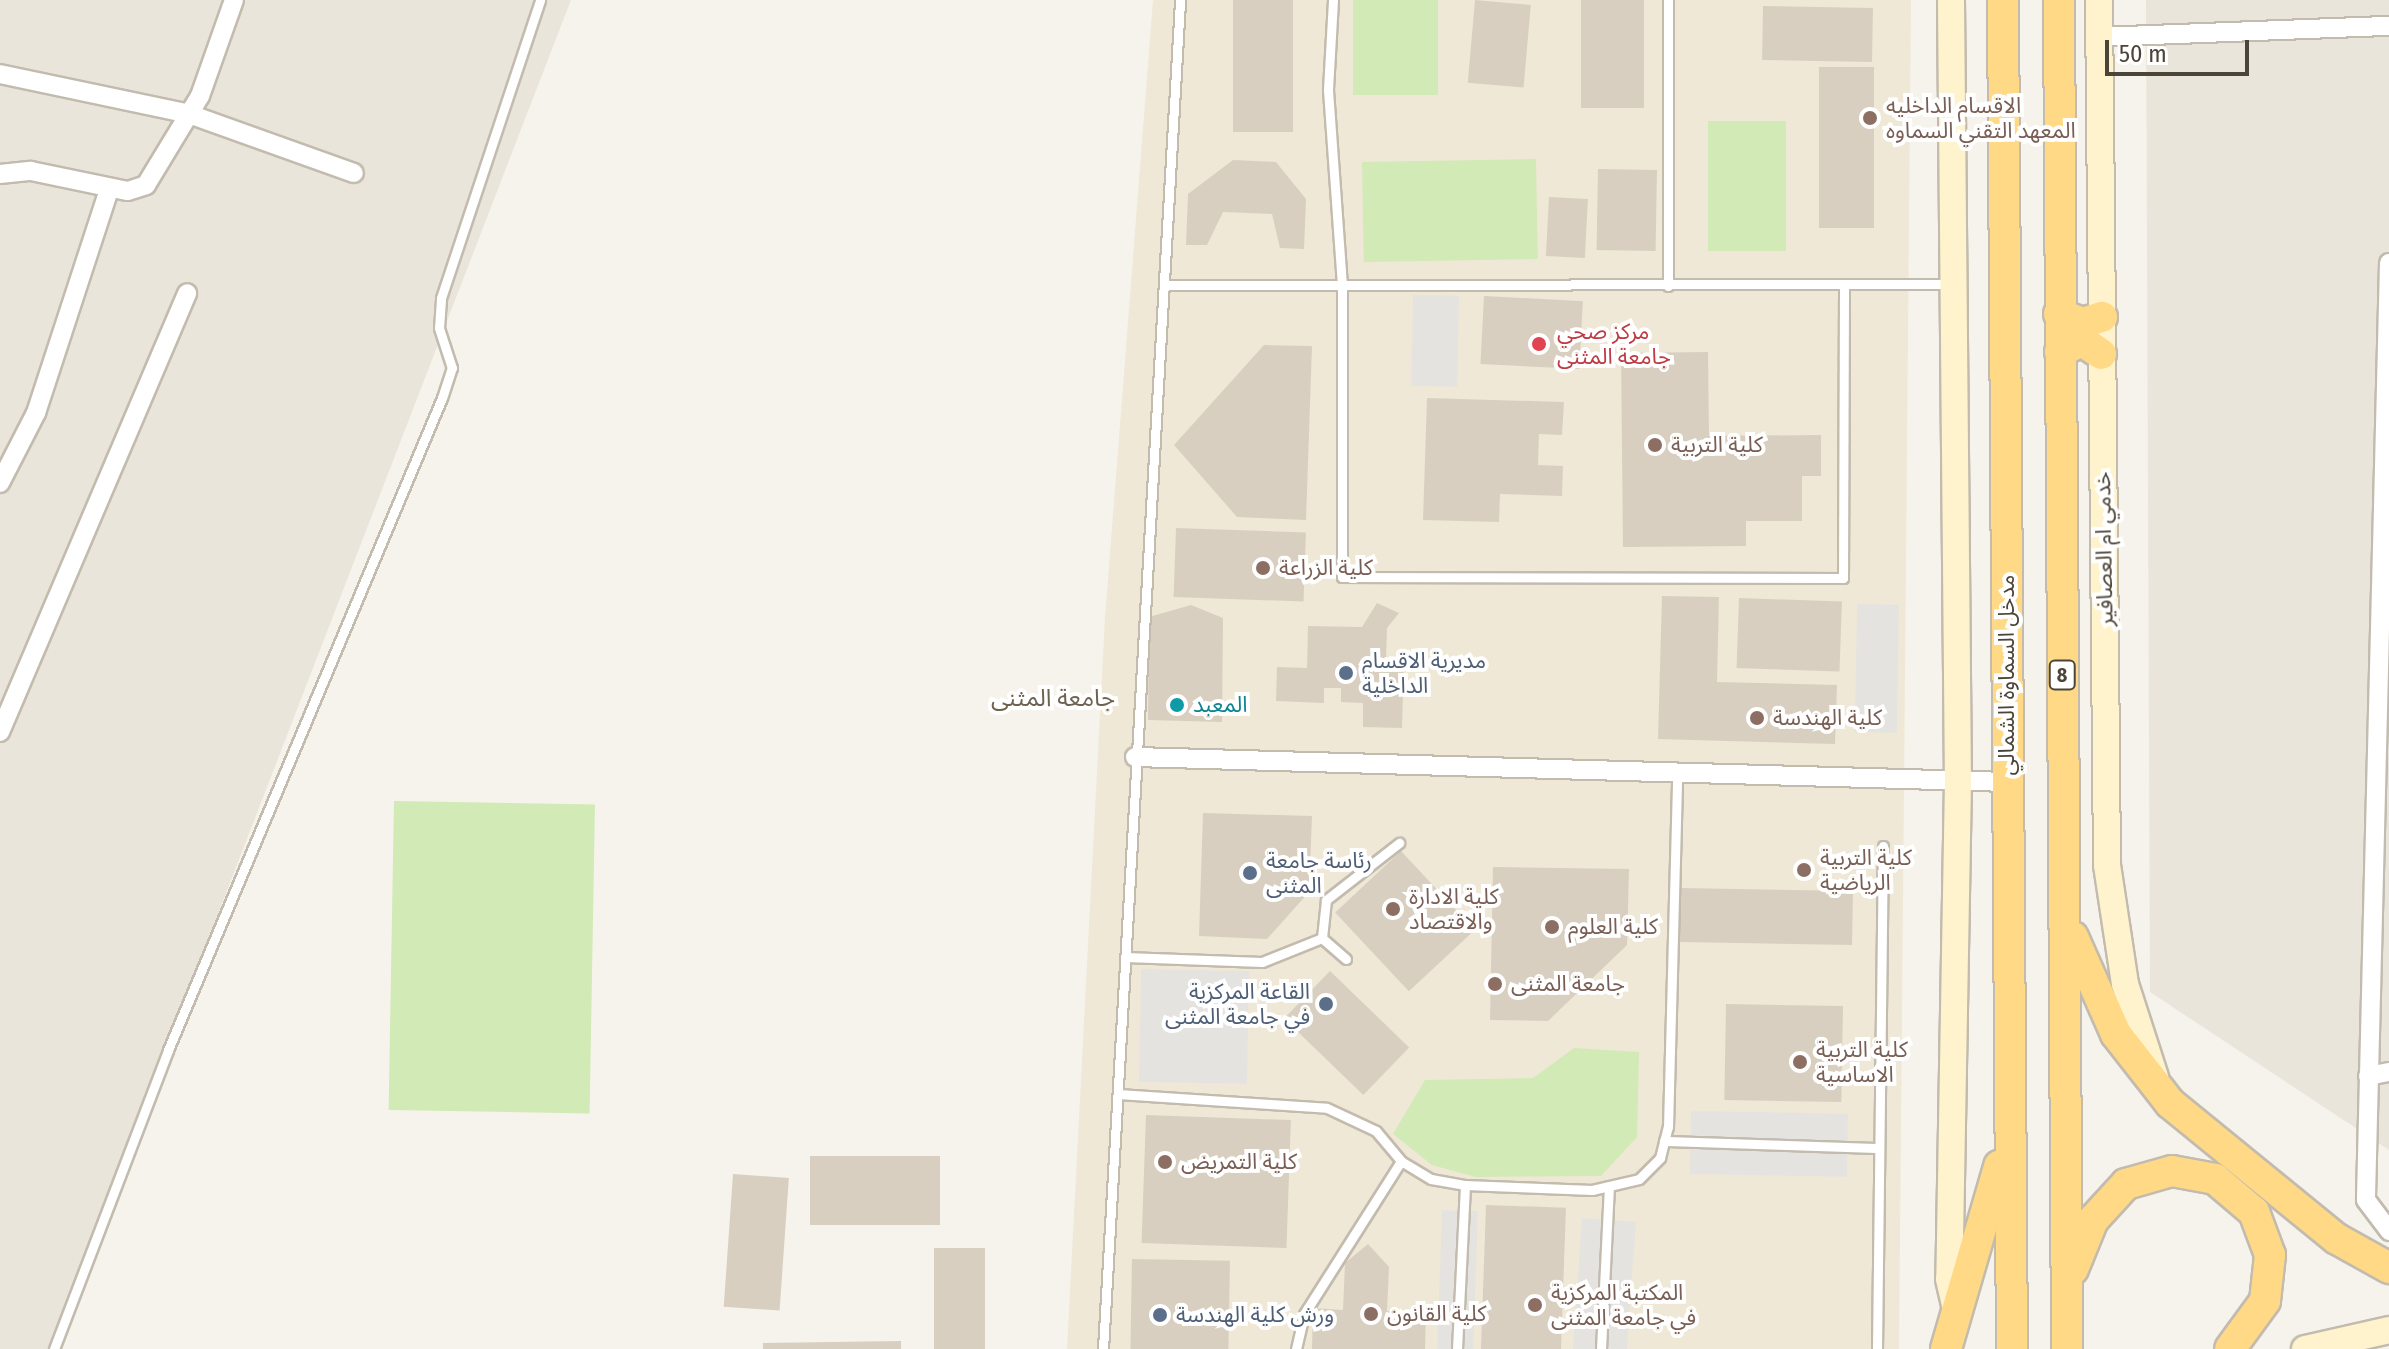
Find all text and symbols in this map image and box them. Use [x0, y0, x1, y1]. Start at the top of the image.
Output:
scale bar [2109, 24, 2253, 74]
text: 50 m [2119, 40, 2167, 68]
place label: الاقسام الداخليه المعهد التقني السماوه [1886, 92, 2076, 144]
marker: الاقسام الداخليه المعهد التقني السماوه [1861, 109, 1879, 127]
place label: مركز صحي جامعة المثنى [1557, 318, 1671, 370]
marker: مركز صحي جامعة المثنى [1528, 333, 1550, 355]
place label: كلية التربية [1671, 432, 1763, 458]
marker: كلية التربية [1646, 436, 1664, 454]
street label: خدمي ام العصافير [2089, 471, 2119, 627]
place label: كلية الزراعة [1279, 555, 1373, 581]
marker: كلية الزراعة [1254, 559, 1272, 577]
street label: مدخل السماوة الشمالي [1994, 575, 2020, 775]
place label: مديرية الاقسام الداخلية [1362, 647, 1486, 698]
road number: 8 [2048, 659, 2076, 691]
marker: مديرية الاقسام الداخلية [1337, 664, 1355, 682]
district label: جامعة المثنى [991, 685, 1115, 713]
place label: المعبد [1193, 692, 1247, 718]
marker: المعبد [1168, 696, 1186, 714]
place label: كلية الهندسة [1773, 705, 1882, 731]
marker: كلية الهندسة [1748, 709, 1766, 727]
place label: كلية التربية الرياضية [1820, 844, 1912, 896]
place label: رئاسة جامعة المثنى [1266, 847, 1372, 898]
marker: كلية التربية الرياضية [1795, 861, 1813, 879]
marker: رئاسة جامعة المثنى [1241, 864, 1259, 882]
place label: كلية الادارة والاقتصاد [1409, 883, 1499, 934]
marker: كلية الادارة والاقتصاد [1384, 900, 1402, 918]
place label: كلية العلوم [1568, 914, 1658, 940]
marker: كلية العلوم [1543, 918, 1561, 936]
place label: جامعة المثنى [1511, 971, 1625, 997]
marker: جامعة المثنى [1486, 975, 1504, 993]
place label: القاعة المركزية في جامعة المثنى [1165, 978, 1310, 1030]
marker: القاعة المركزية في جامعة المثنى [1317, 995, 1335, 1013]
place label: كلية التربية الاساسية [1816, 1036, 1908, 1088]
marker: كلية التربية الاساسية [1791, 1053, 1809, 1071]
place label: كلية التمريض [1181, 1149, 1297, 1175]
marker: كلية التمريض [1156, 1153, 1174, 1171]
place label: المكتبة المركزية في جامعة المثنى [1551, 1279, 1696, 1330]
marker: المكتبة المركزية في جامعة المثنى [1526, 1296, 1544, 1314]
place label: كلية القانون [1387, 1301, 1486, 1327]
place label: ورش كلية الهندسة [1176, 1302, 1334, 1328]
marker: كلية القانون [1362, 1305, 1380, 1323]
marker: ورش كلية الهندسة [1151, 1306, 1169, 1324]

